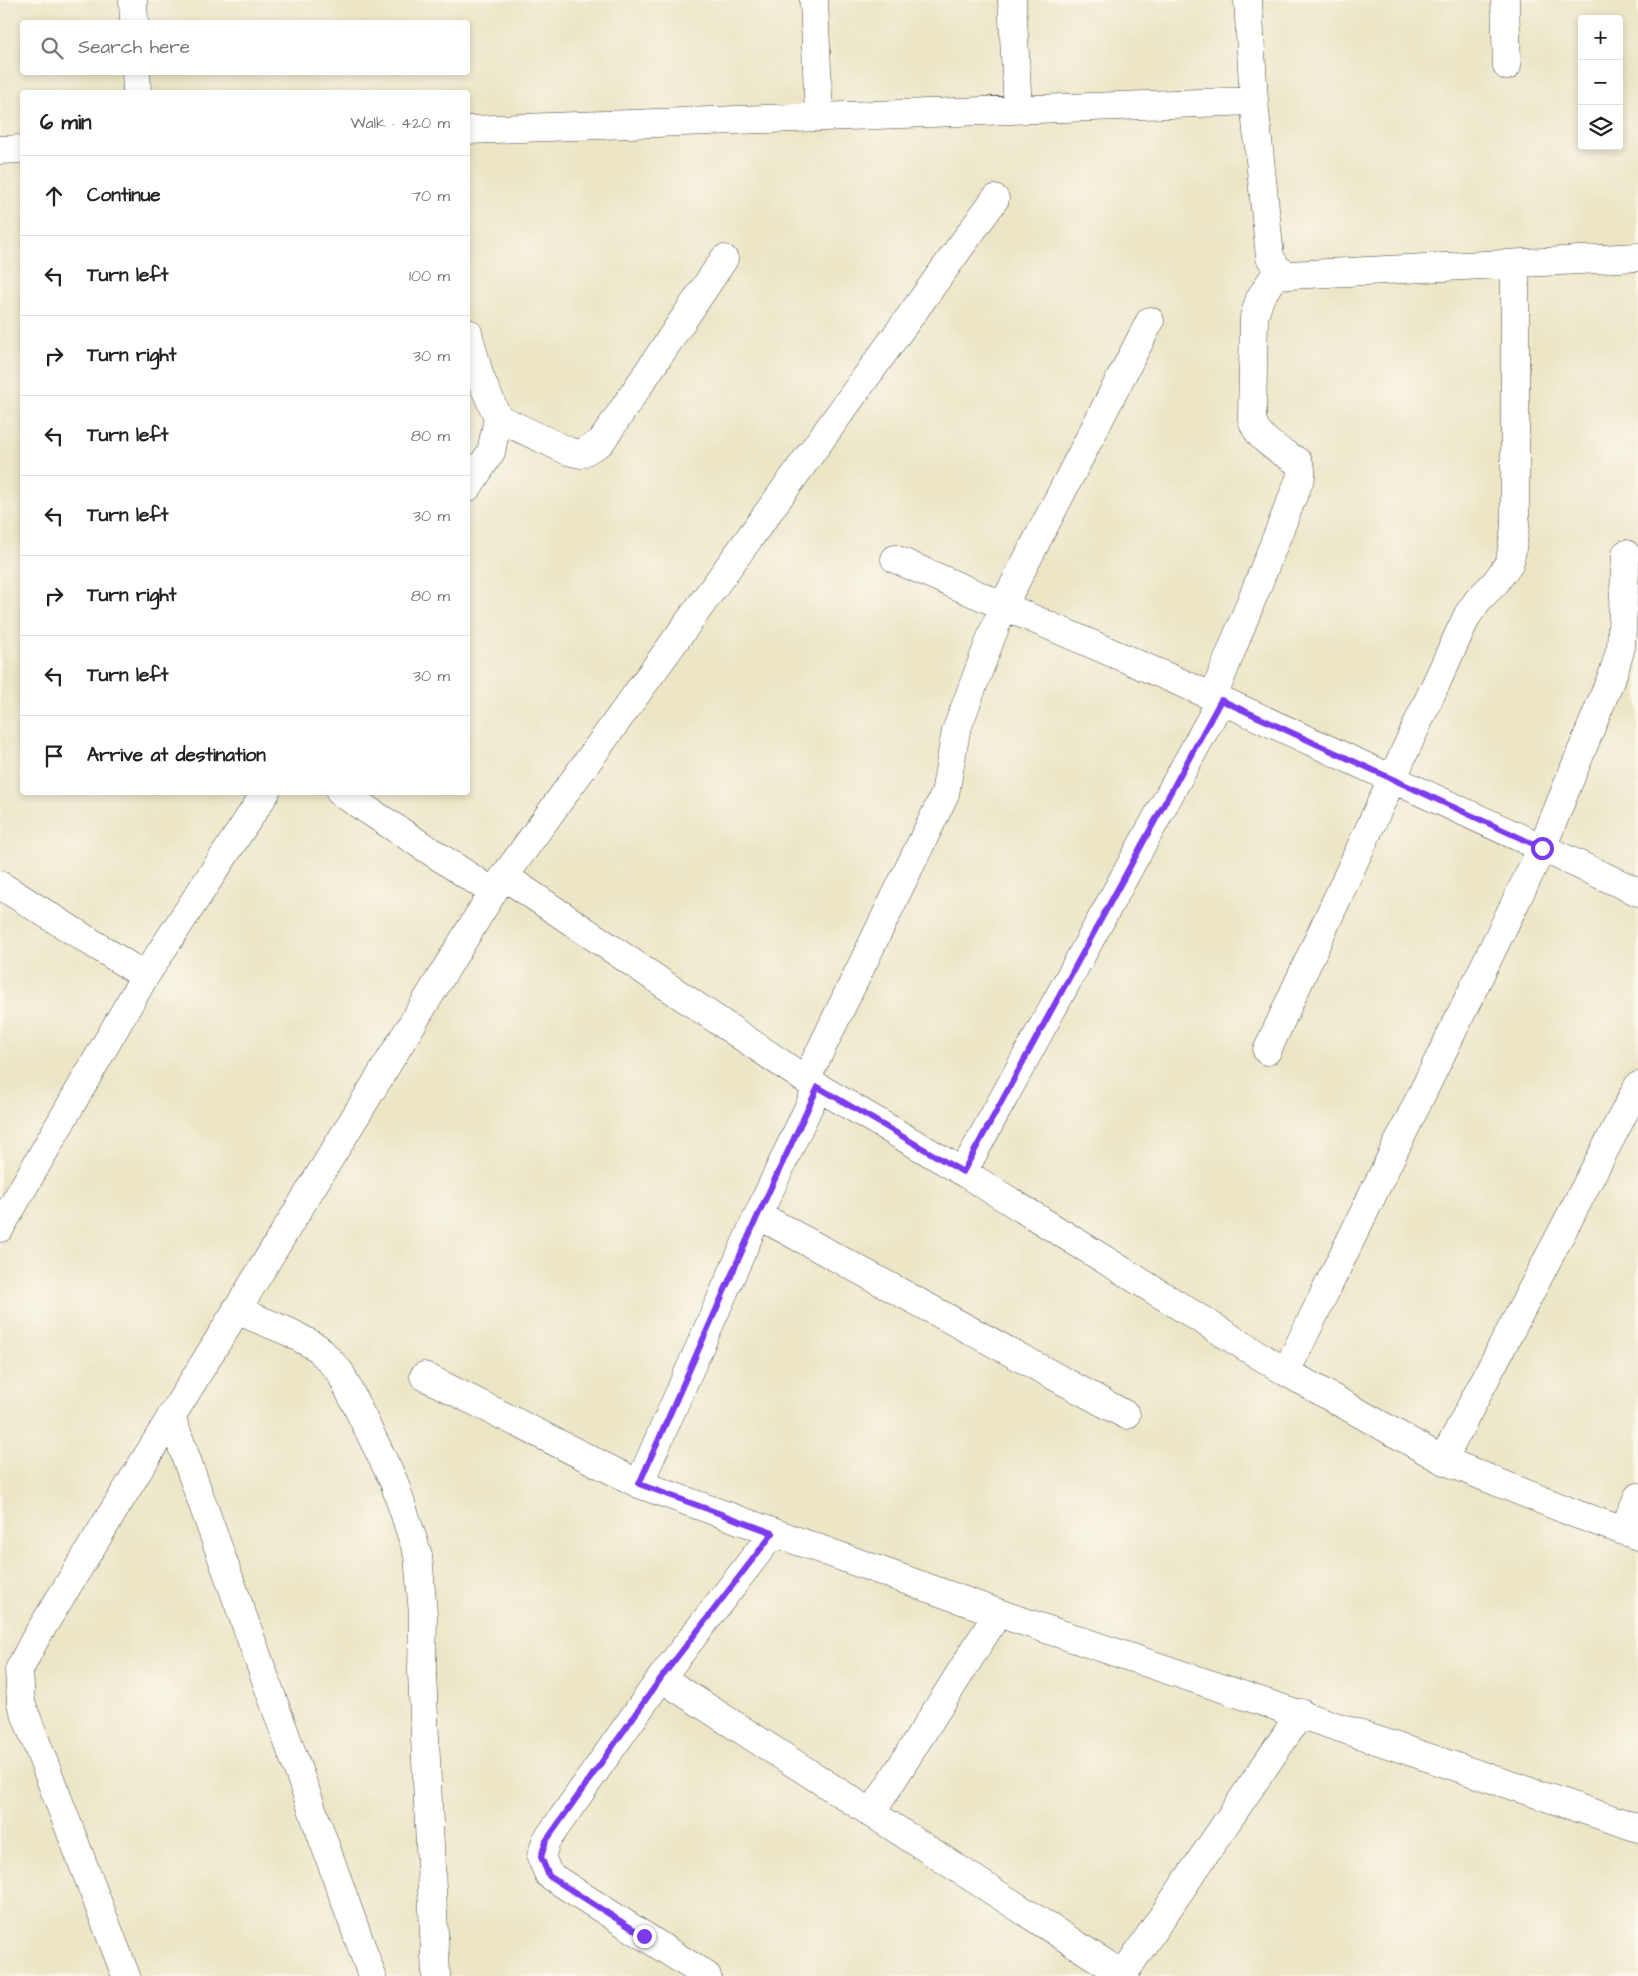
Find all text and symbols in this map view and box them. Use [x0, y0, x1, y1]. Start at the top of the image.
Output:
map controls [1578, 15, 1623, 150]
button: + [1578, 15, 1623, 60]
search box [20, 20, 470, 75]
icon: search [38, 34, 66, 62]
text: Search here [78, 34, 190, 61]
button: − [1578, 60, 1623, 105]
button: layers [1578, 105, 1623, 150]
text: 6 min [40, 108, 92, 137]
text: Walk · 420 m [350, 112, 450, 134]
icon: ahead [40, 182, 68, 210]
text: Continue [87, 182, 161, 209]
text: 70 m [411, 185, 450, 207]
icon: left [40, 262, 68, 290]
text: Turn left [87, 262, 168, 289]
text: 100 m [409, 265, 450, 287]
icon: right [40, 342, 68, 370]
text: Turn right [87, 342, 176, 369]
text: 30 m [413, 345, 450, 367]
icon: left [40, 422, 68, 450]
text: Turn left [87, 422, 168, 449]
text: 80 m [411, 425, 450, 447]
icon: left [40, 502, 68, 530]
text: Turn left [87, 502, 168, 529]
text: 30 m [413, 505, 450, 527]
icon: right [40, 582, 68, 610]
text: Turn right [87, 582, 176, 609]
text: 80 m [411, 585, 450, 607]
icon: left [40, 662, 68, 690]
text: Turn left [87, 662, 168, 689]
text: 30 m [413, 665, 450, 687]
icon: arrive [40, 742, 68, 770]
text: Arrive at destination [87, 742, 266, 769]
route start [1531, 837, 1554, 860]
route end [633, 1925, 656, 1948]

